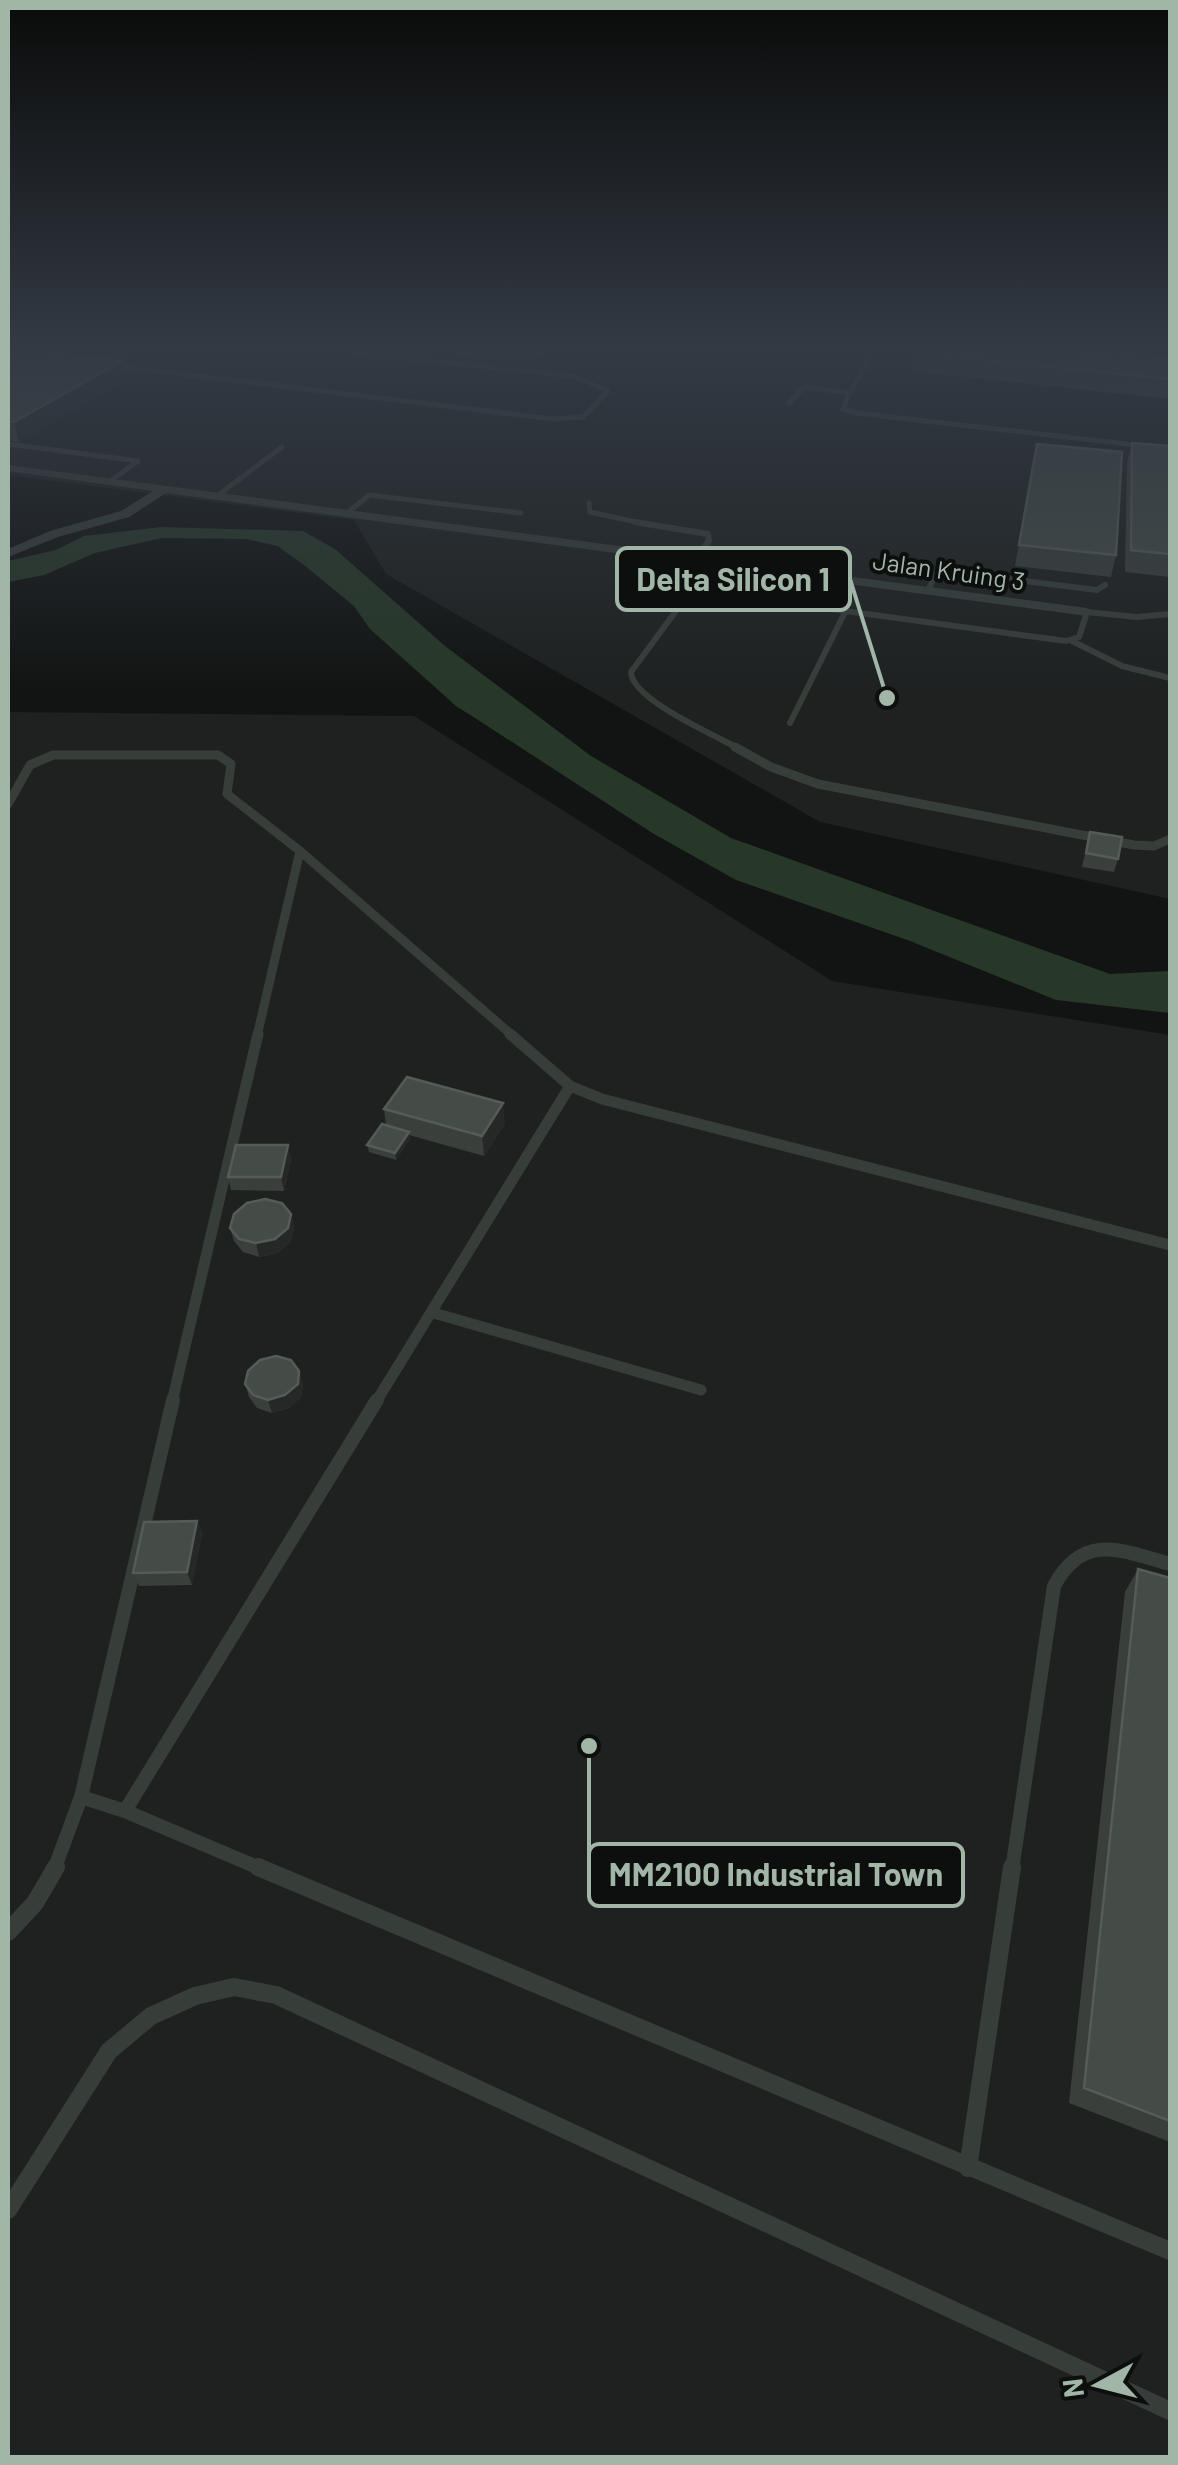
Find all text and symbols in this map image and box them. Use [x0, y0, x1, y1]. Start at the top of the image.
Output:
street label: Jalan Kruing 3 [871, 544, 1027, 596]
callout: Delta Silicon 1 [617, 548, 850, 610]
text: Delta Silicon 1 [636, 559, 830, 597]
callout: MM2100 Industrial Town [589, 1844, 963, 1906]
text: MM2100 Industrial Town [609, 1854, 943, 1892]
north arrow [1048, 2335, 1148, 2435]
text: N [1054, 2377, 1090, 2399]

